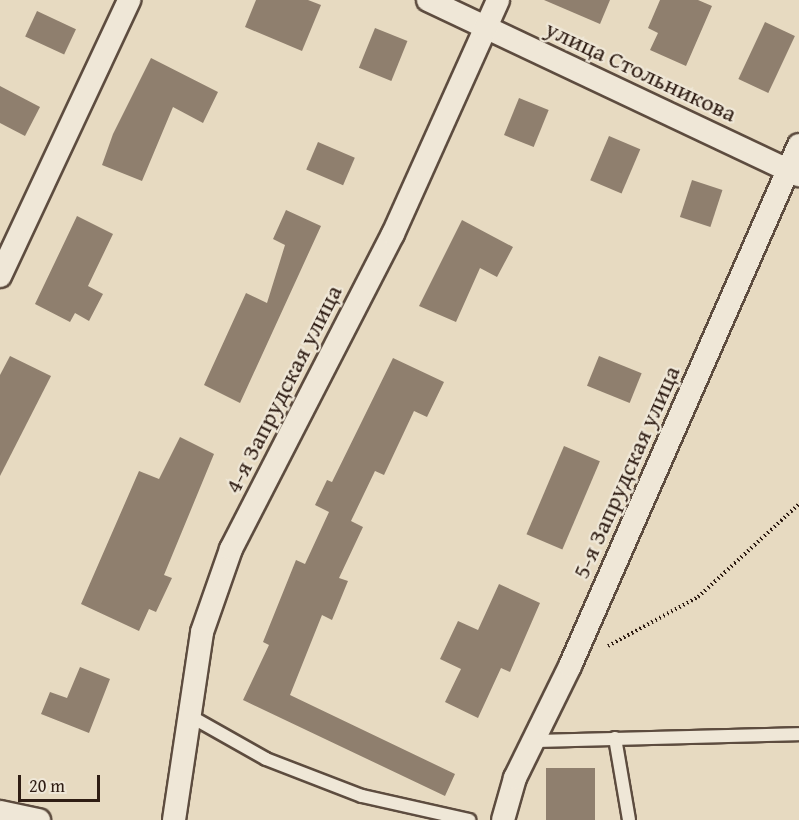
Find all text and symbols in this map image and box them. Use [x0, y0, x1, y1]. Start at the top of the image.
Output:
street label: улица Стольникова [541, 14, 741, 128]
street label: 4-я Запрудская улица [218, 280, 348, 498]
street label: 5-я Запрудская улица [566, 361, 686, 583]
scale bar [21, 763, 104, 801]
text: 20 m [29, 772, 65, 799]

